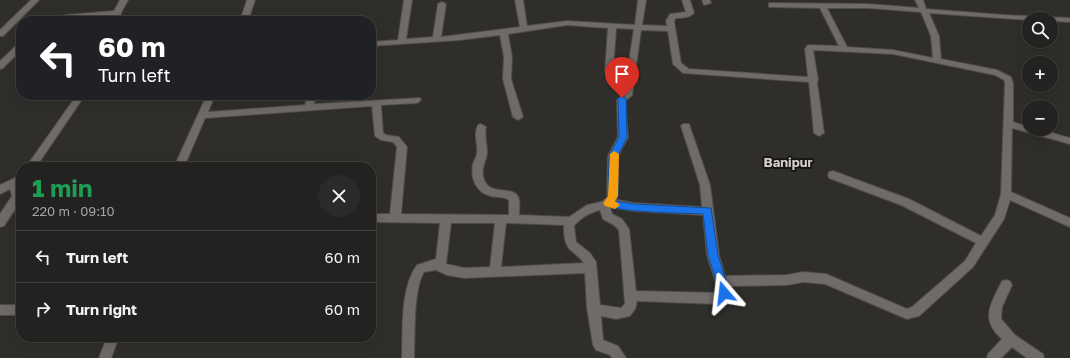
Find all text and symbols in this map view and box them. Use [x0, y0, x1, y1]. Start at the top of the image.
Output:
map controls [1022, 12, 1058, 136]
button: search [1022, 12, 1058, 48]
text: 60 m [98, 30, 165, 63]
icon: left [32, 32, 84, 84]
button: + [1022, 56, 1058, 92]
pin [605, 57, 639, 98]
icon: arrive [611, 63, 633, 85]
text: Turn left [98, 64, 171, 86]
button: − [1022, 100, 1058, 136]
district label: Banipur [764, 154, 812, 170]
text: 1 min [32, 173, 92, 202]
button: close [318, 175, 360, 217]
text: 220 m · 09:10 [32, 203, 115, 219]
icon: left [32, 246, 54, 268]
text: Turn left [66, 248, 128, 266]
text: 60 m [325, 248, 360, 266]
position arrow [703, 272, 745, 314]
icon: right [32, 298, 54, 320]
text: Turn right [66, 300, 137, 318]
text: 60 m [325, 300, 360, 318]

